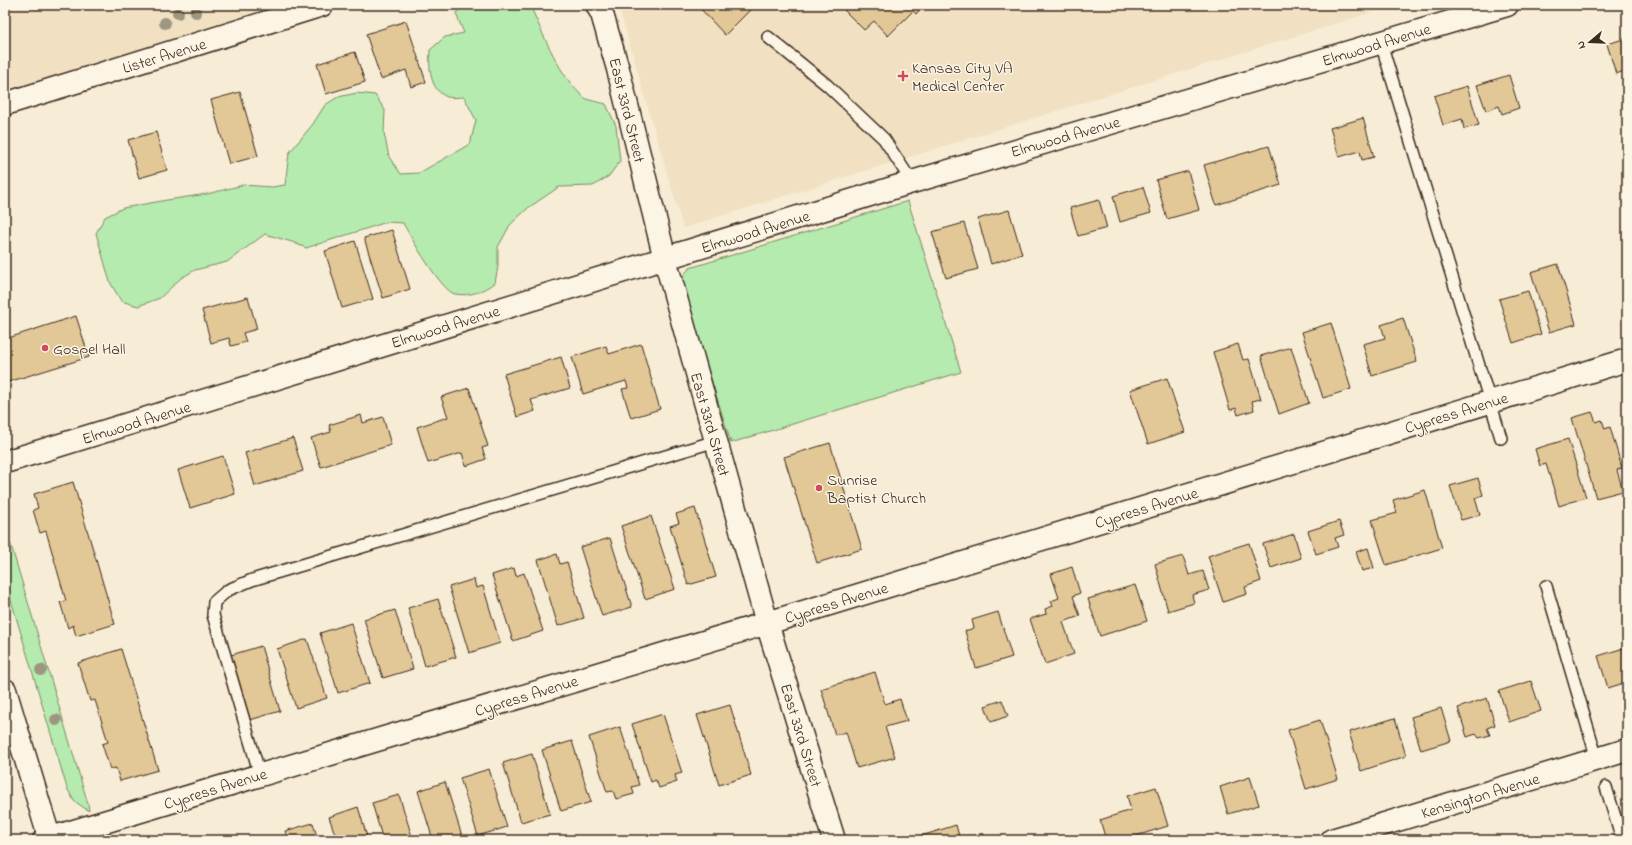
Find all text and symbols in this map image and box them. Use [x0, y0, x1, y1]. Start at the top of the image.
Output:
street label: Elmwood Avenue [1319, 18, 1435, 74]
north arrow [1570, 22, 1610, 62]
street label: Lister Avenue [120, 33, 210, 81]
text: N [1573, 39, 1590, 51]
street label: East 33rd Street [601, 55, 651, 166]
place label: Kansas City VA Medical Center [912, 57, 1013, 99]
marker: Kansas City VA Medical Center [897, 70, 909, 82]
street label: Elmwood Avenue [1008, 111, 1124, 165]
street label: Elmwood Avenue [698, 205, 814, 261]
street label: Elmwood Avenue [388, 300, 504, 356]
place label: Gospel Hall [53, 338, 126, 362]
marker: Gospel Hall [40, 343, 50, 353]
street label: East 33rd Street [683, 370, 736, 480]
street label: Cypress Avenue [1402, 387, 1512, 441]
street label: Elmwood Avenue [79, 396, 195, 452]
place label: Sunrise Baptist Church [826, 469, 926, 511]
street label: Cypress Avenue [1092, 482, 1202, 536]
marker: Sunrise Baptist Church [814, 483, 824, 493]
street label: Cypress Avenue [782, 577, 892, 631]
street label: Cypress Avenue [472, 670, 582, 724]
street label: East 33rd Street [773, 681, 827, 791]
street label: Cypress Avenue [161, 763, 271, 817]
street label: Kensington Avenue [1419, 767, 1543, 826]

